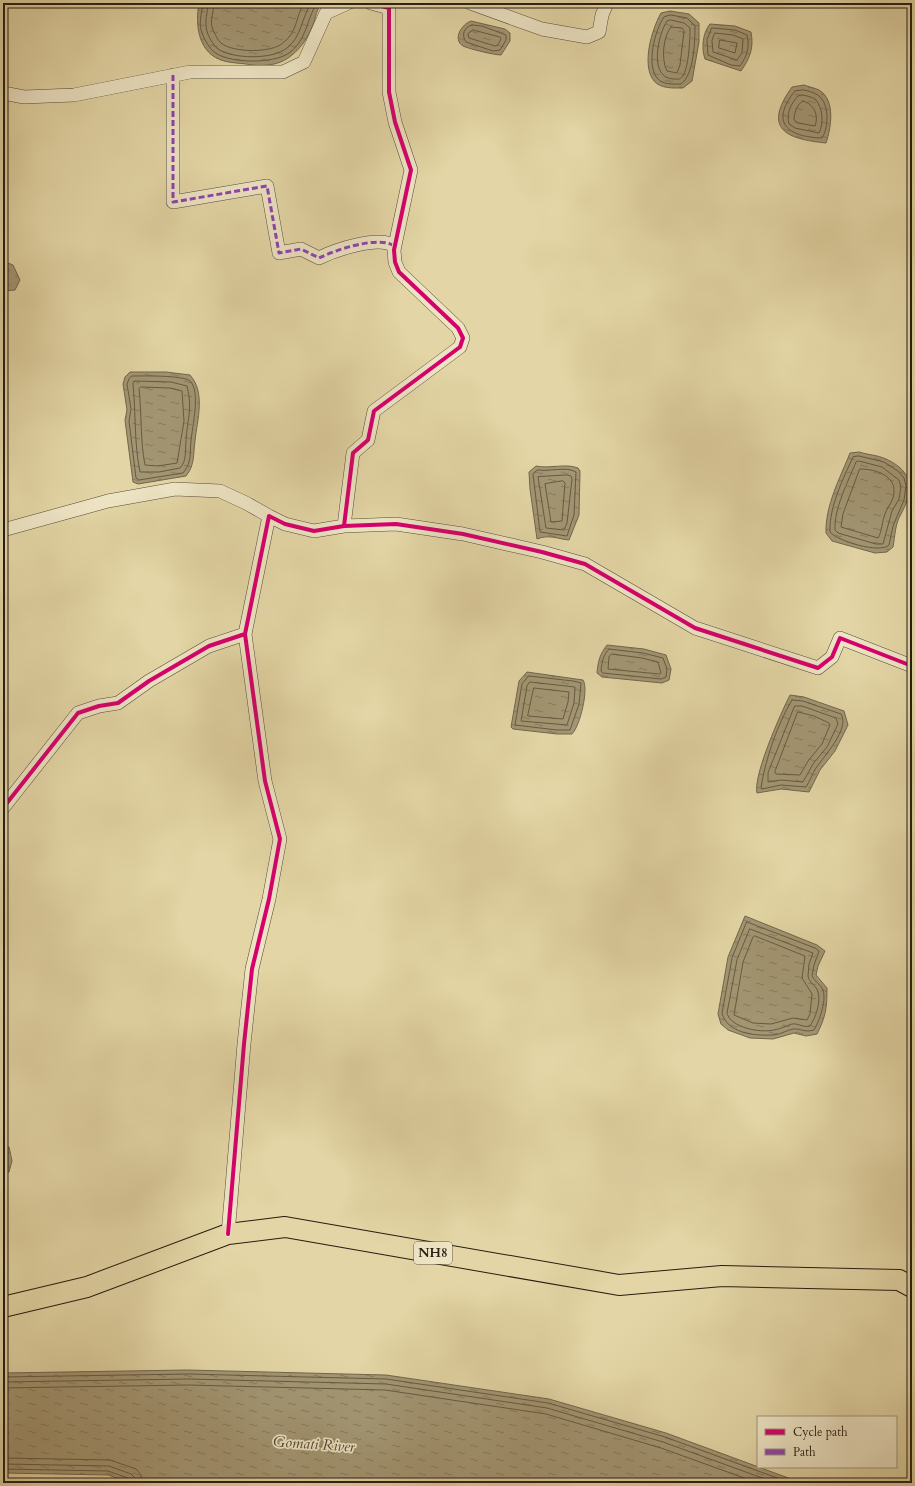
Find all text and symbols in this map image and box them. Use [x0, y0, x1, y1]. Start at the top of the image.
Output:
road number: NH8 [414, 1242, 452, 1264]
legend [757, 1416, 897, 1468]
text: Cycle path [793, 1424, 848, 1440]
water label: Gomati River [272, 1431, 357, 1457]
text: Path [793, 1444, 816, 1460]

